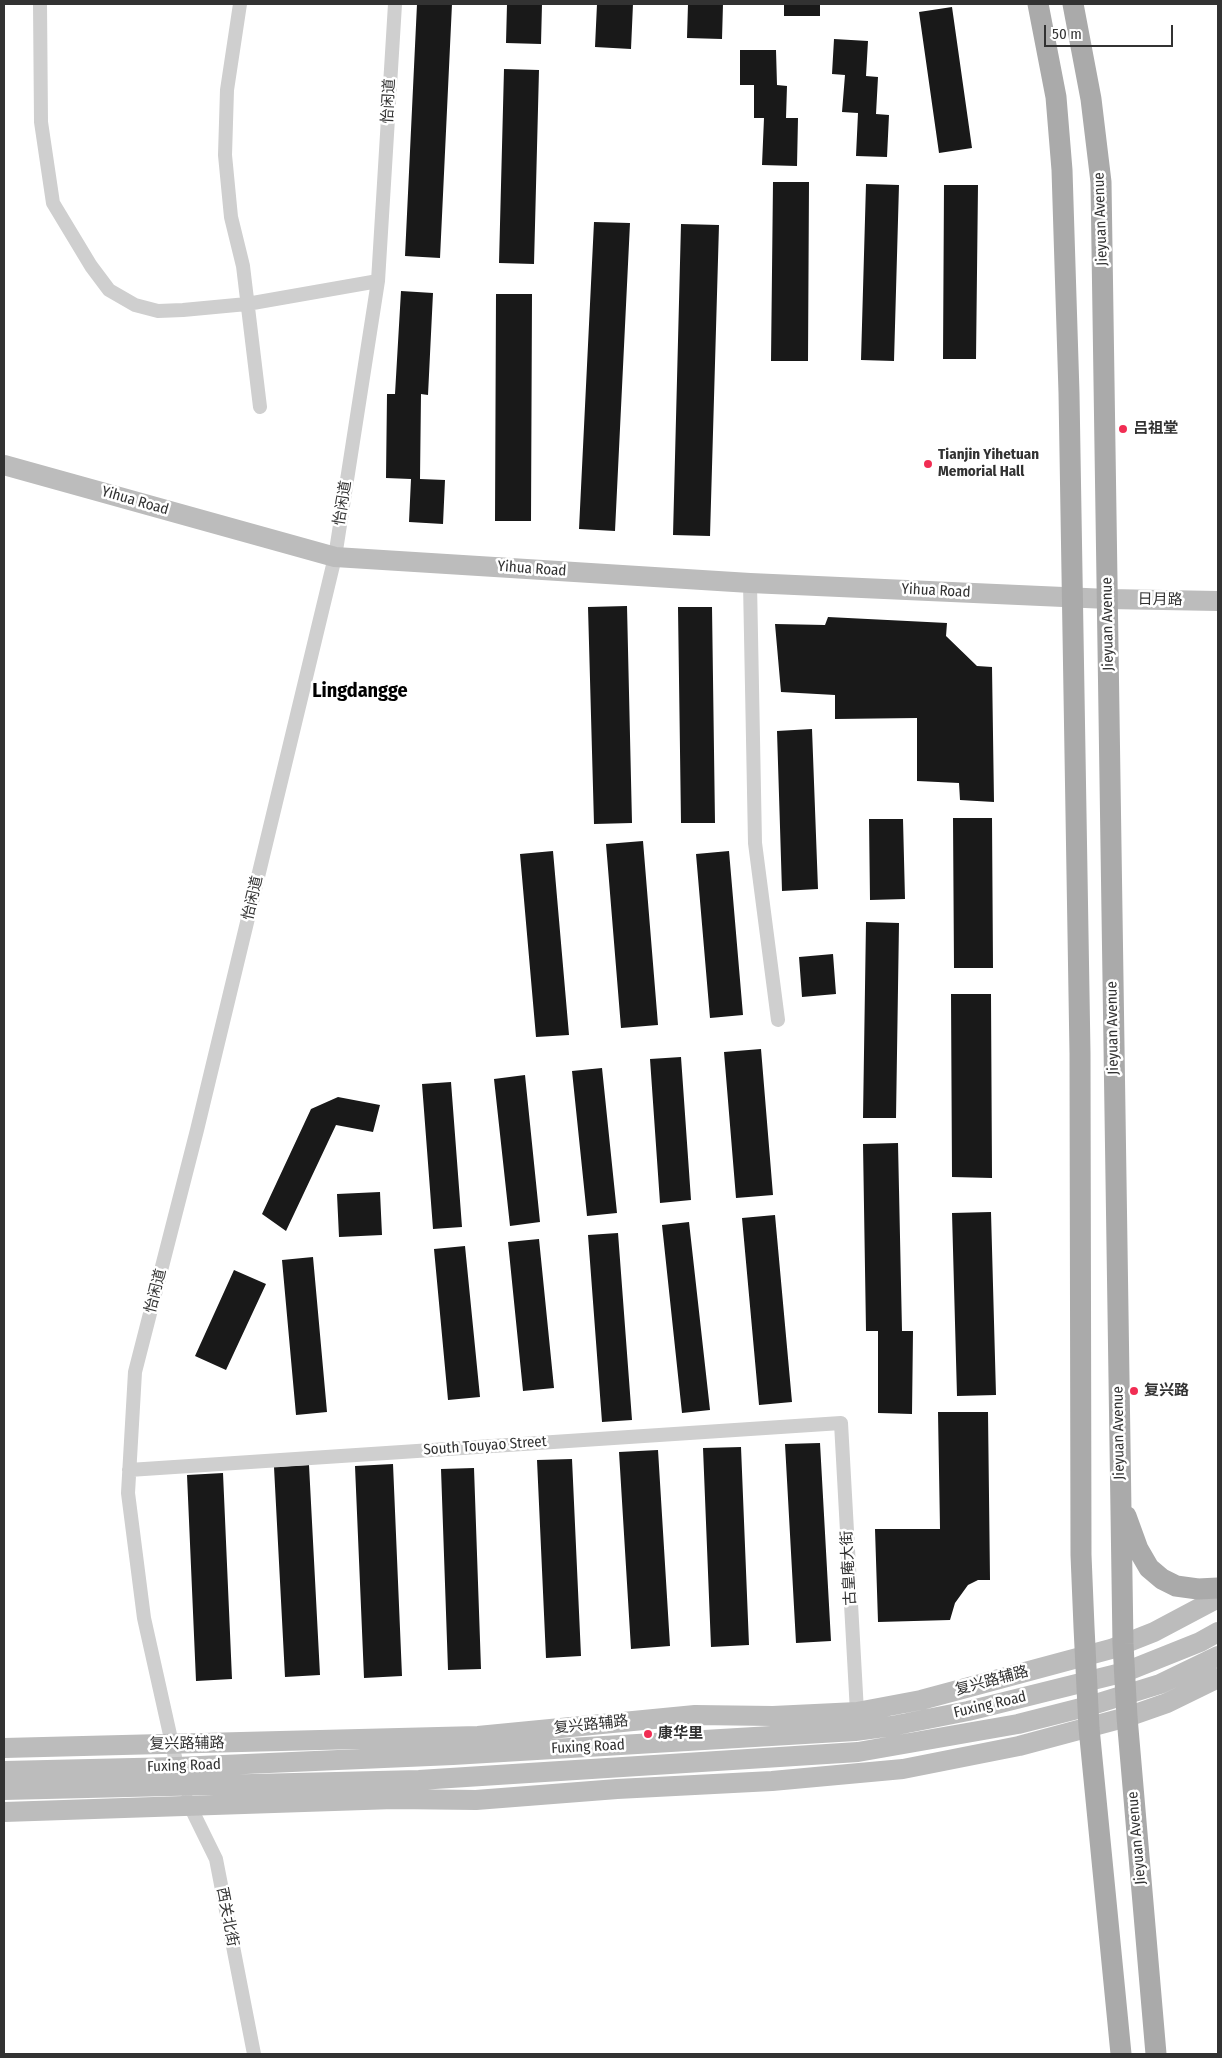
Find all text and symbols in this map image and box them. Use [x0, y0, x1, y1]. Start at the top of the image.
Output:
scale bar [1047, 15, 1176, 47]
text: 50 m [1052, 25, 1082, 43]
street label: 怡闲道 [379, 78, 399, 124]
street label: Jieyuan Avenue [1090, 172, 1112, 266]
place label: 吕祖堂 [1133, 420, 1178, 438]
marker: 吕祖堂 [1117, 423, 1129, 435]
place label: Tianjin Yihetuan Memorial Hall [938, 446, 1039, 481]
marker: Tianjin Yihetuan Memorial Hall [922, 458, 934, 470]
street label: 怡闲道 [331, 479, 355, 527]
street label: Yihua Road [99, 483, 171, 519]
street label: Yihua Road [497, 558, 567, 580]
street label: Jieyuan Avenue [1098, 577, 1118, 671]
street label: Yihua Road [901, 580, 971, 602]
street label: 日月路 [1137, 591, 1183, 609]
district label: Lingdangge [312, 679, 408, 703]
street label: 怡闲道 [239, 874, 267, 922]
street label: Jieyuan Avenue [1103, 981, 1123, 1075]
street label: 怡闲道 [142, 1267, 170, 1315]
place label: 复兴路 [1144, 1382, 1189, 1400]
marker: 复兴路 [1128, 1385, 1140, 1397]
street label: Jieyuan Avenue [1109, 1386, 1129, 1480]
street label: South Touyao Street [423, 1433, 547, 1459]
street label: 古皇庵大街 [838, 1530, 860, 1606]
street label: 复兴路辅路 [953, 1663, 1031, 1699]
street label: Fuxing Road [952, 1688, 1028, 1722]
street label: 复兴路辅路 [553, 1712, 629, 1738]
place label: 康华里 [658, 1725, 703, 1743]
marker: 康华里 [642, 1728, 654, 1740]
street label: 复兴路辅路 [149, 1734, 225, 1754]
street label: Fuxing Road [551, 1736, 625, 1758]
street label: Fuxing Road [147, 1756, 221, 1776]
street label: Jieyuan Avenue [1124, 1791, 1150, 1885]
street label: 西关北街 [212, 1886, 242, 1948]

